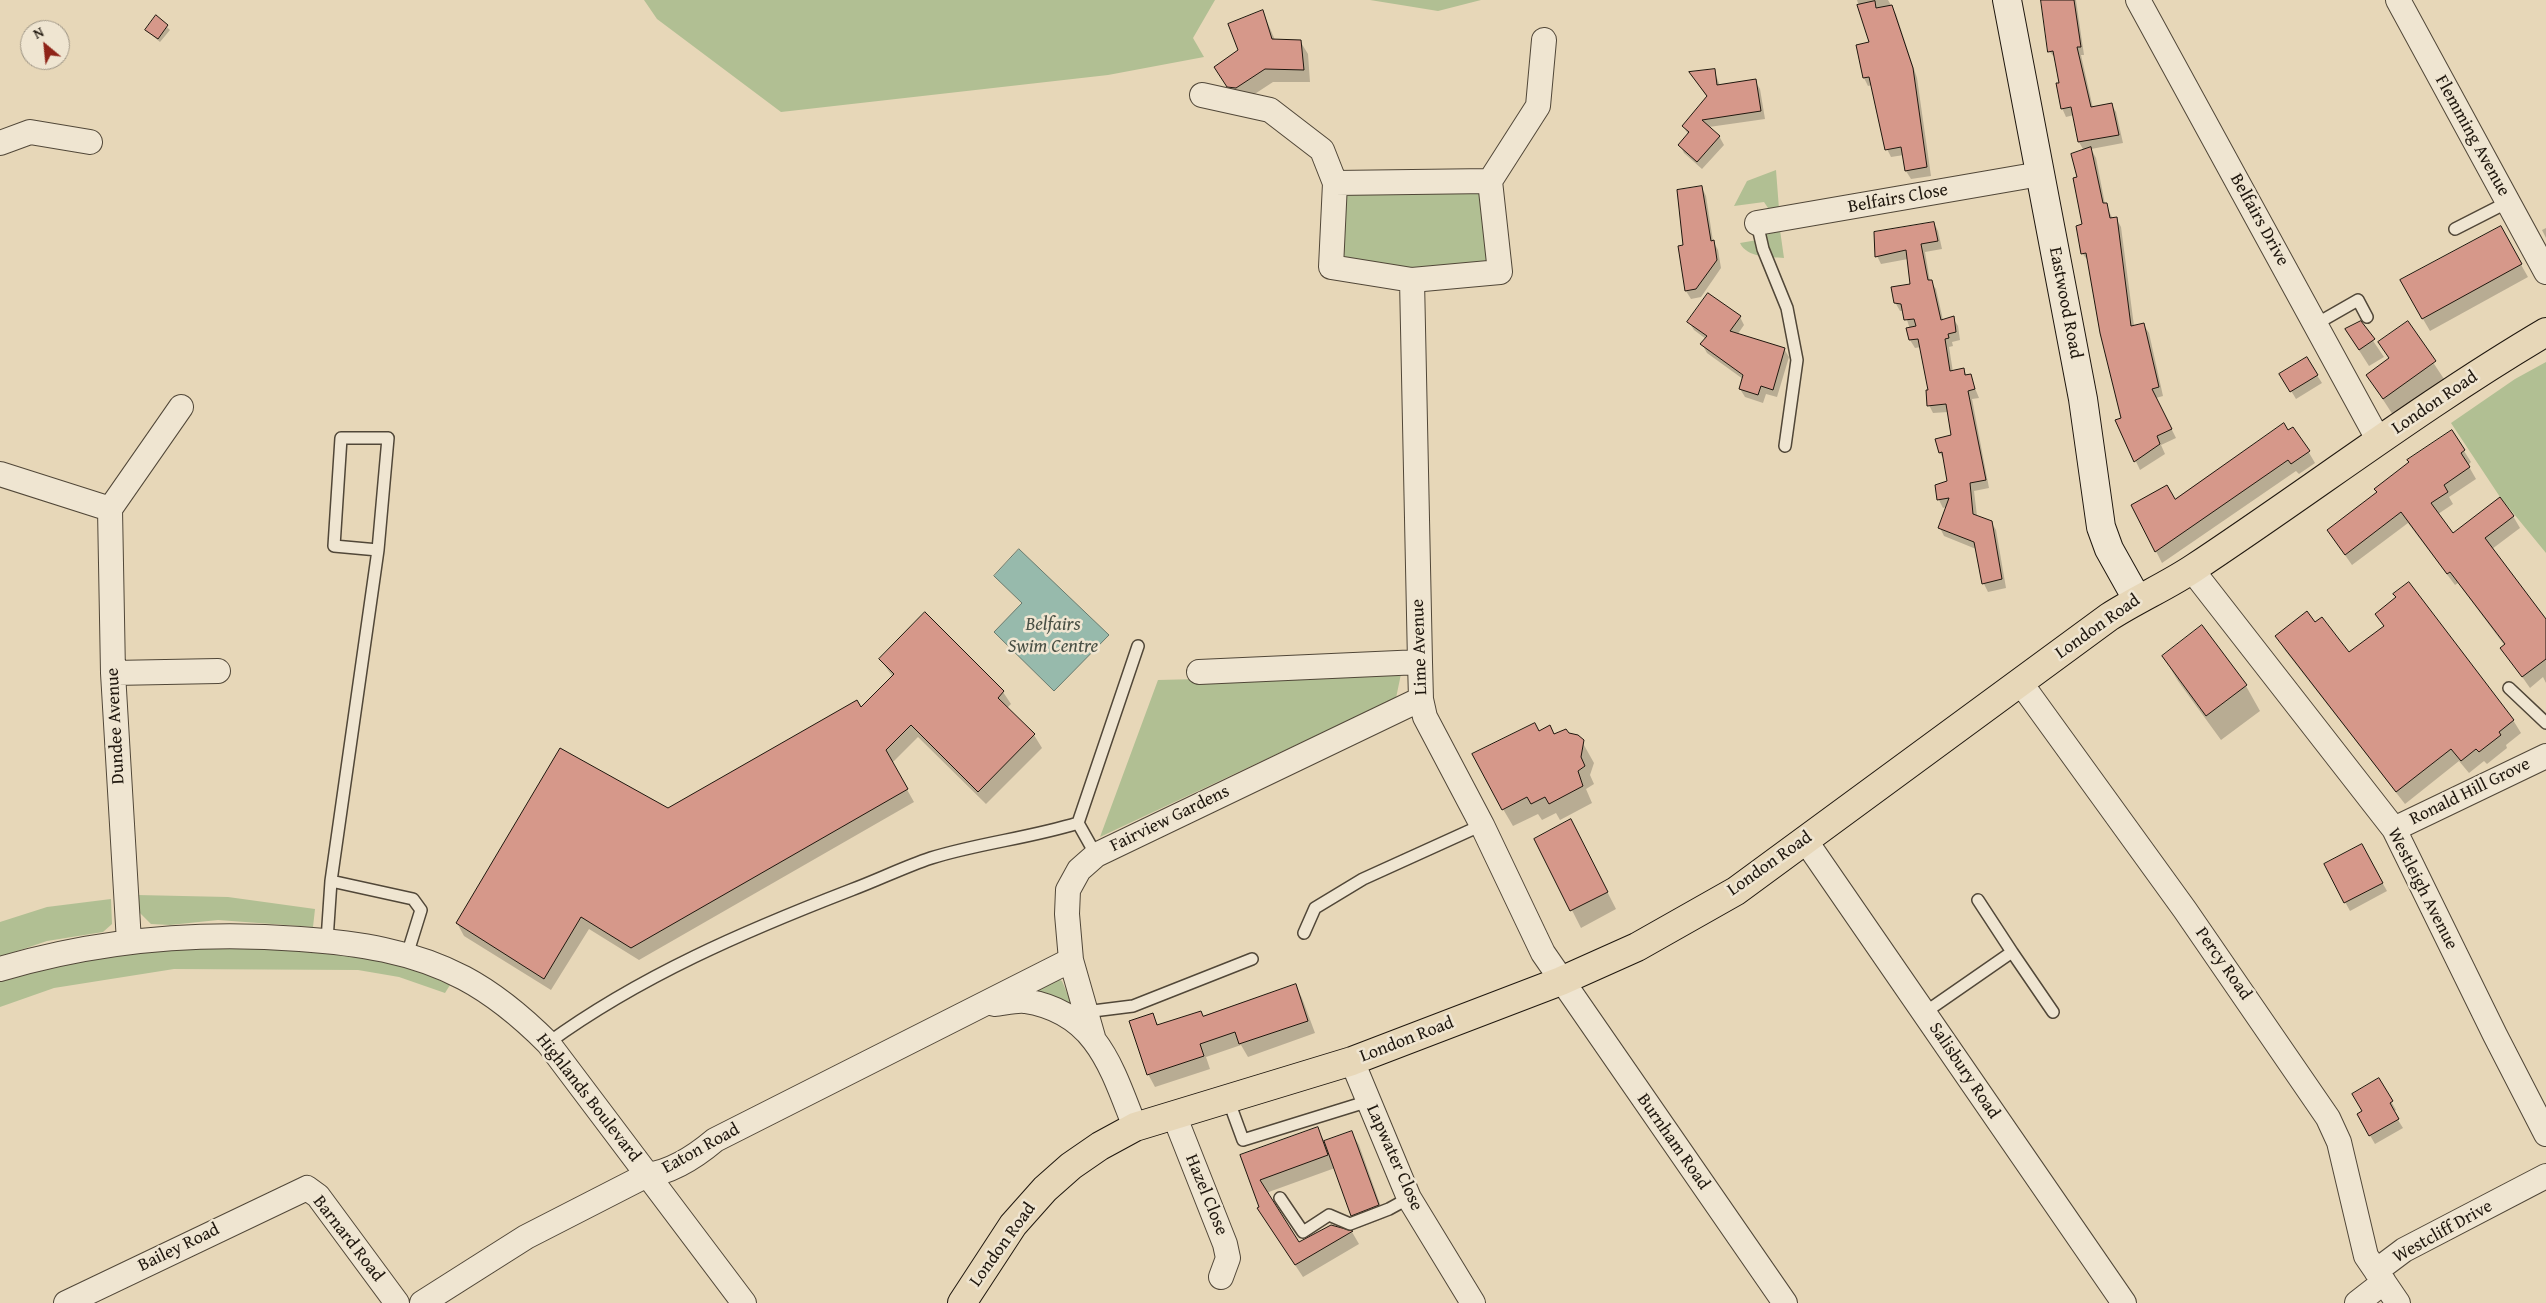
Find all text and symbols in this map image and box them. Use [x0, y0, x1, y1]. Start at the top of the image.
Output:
north arrow [20, 20, 70, 70]
text: N [30, 22, 47, 44]
street label: Flemming Avenue [2430, 72, 2514, 200]
street label: Belfairs Drive [2225, 170, 2293, 270]
street label: Belfairs Close [1846, 180, 1950, 218]
street label: Eastwood Road [2044, 245, 2086, 361]
street label: London Road [2388, 366, 2482, 440]
street label: London Road [2051, 590, 2145, 664]
street label: Lime Avenue [1408, 599, 1432, 695]
water label: Belfairs Swim Centre [1008, 614, 1098, 658]
street label: Dundee Avenue [102, 667, 130, 785]
street label: Ronald Hill Grove [2406, 753, 2534, 831]
street label: Fairview Gardens [1107, 781, 1233, 857]
street label: Westleigh Avenue [2382, 825, 2462, 953]
street label: London Road [1723, 827, 1817, 901]
street label: Percy Road [2190, 923, 2256, 1005]
street label: London Road [1357, 1012, 1457, 1068]
street label: Salisbury Road [1924, 1019, 2004, 1123]
street label: Highlands Boulevard [531, 1029, 645, 1167]
street label: Burnham Road [1632, 1090, 1714, 1194]
street label: Lapwater Close [1361, 1102, 1427, 1214]
street label: Eaton Road [659, 1119, 743, 1179]
street label: Hazel Close [1180, 1151, 1232, 1239]
street label: Barnard Road [308, 1192, 388, 1286]
street label: Westcliff Drive [2390, 1196, 2496, 1268]
street label: London Road [965, 1199, 1041, 1291]
street label: Bailey Road [135, 1219, 223, 1277]

